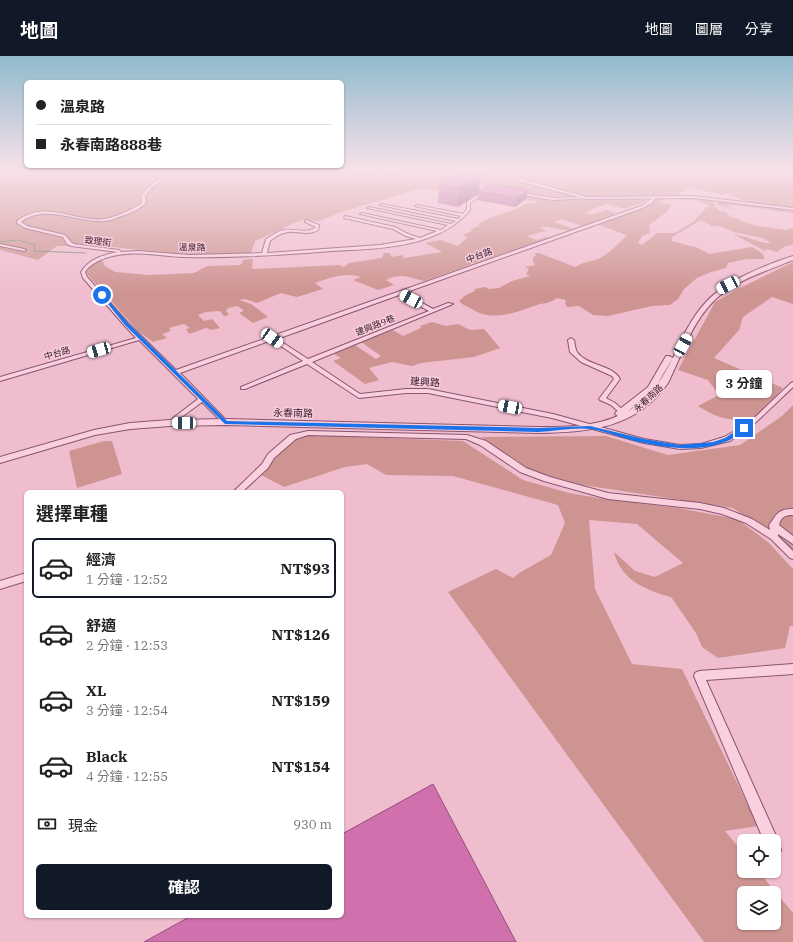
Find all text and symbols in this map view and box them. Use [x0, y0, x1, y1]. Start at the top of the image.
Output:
text: 地圖 [20, 18, 58, 42]
text: 地圖 [645, 20, 673, 38]
text: 圖層 [695, 20, 723, 38]
text: 分享 [745, 20, 773, 38]
text: 溫泉路 [60, 97, 105, 116]
text: 永春南路888巷 [60, 135, 162, 154]
street label: 致理街 [84, 234, 112, 248]
street label: 溫泉路 [178, 241, 206, 253]
street label: 中台路 [464, 245, 494, 265]
car [715, 274, 741, 296]
route start [93, 286, 111, 304]
car [398, 288, 424, 310]
street label: 建興路9巷 [354, 312, 396, 338]
car [259, 326, 285, 350]
car [672, 332, 694, 358]
car [86, 341, 112, 359]
street label: 中台路 [42, 344, 72, 362]
callout: 3 分鐘 [716, 370, 772, 398]
street label: 建興路 [410, 374, 440, 390]
text: 3 分鐘 [726, 375, 762, 392]
street label: 永春南路 [631, 382, 665, 414]
car [497, 399, 523, 415]
street label: 永春南路 [273, 406, 313, 420]
car [172, 417, 196, 429]
route end [735, 419, 753, 437]
text: 選擇車種 [36, 502, 108, 525]
icon: car [38, 550, 74, 586]
text: 經濟 [86, 550, 116, 569]
text: NT$93 [281, 559, 330, 578]
text: 1 分鐘 · 12:52 [86, 571, 168, 588]
icon: car [38, 616, 74, 652]
text: 舒適 [86, 616, 116, 635]
text: NT$126 [272, 625, 330, 644]
text: 2 分鐘 · 12:53 [86, 637, 168, 654]
text: XL [86, 681, 106, 700]
icon: car [38, 682, 74, 718]
text: NT$159 [272, 691, 330, 710]
text: 3 分鐘 · 12:54 [86, 702, 168, 719]
text: Black [86, 747, 127, 766]
icon: car [38, 748, 74, 784]
text: NT$154 [272, 757, 330, 776]
text: 4 分鐘 · 12:55 [86, 768, 168, 785]
icon: cash [36, 813, 58, 835]
text: 現金 [68, 816, 98, 835]
text: 930 m [293, 816, 332, 833]
map controls [737, 834, 781, 930]
button: locate [737, 834, 781, 878]
button: 確認 [36, 864, 332, 910]
button: layers [737, 886, 781, 930]

